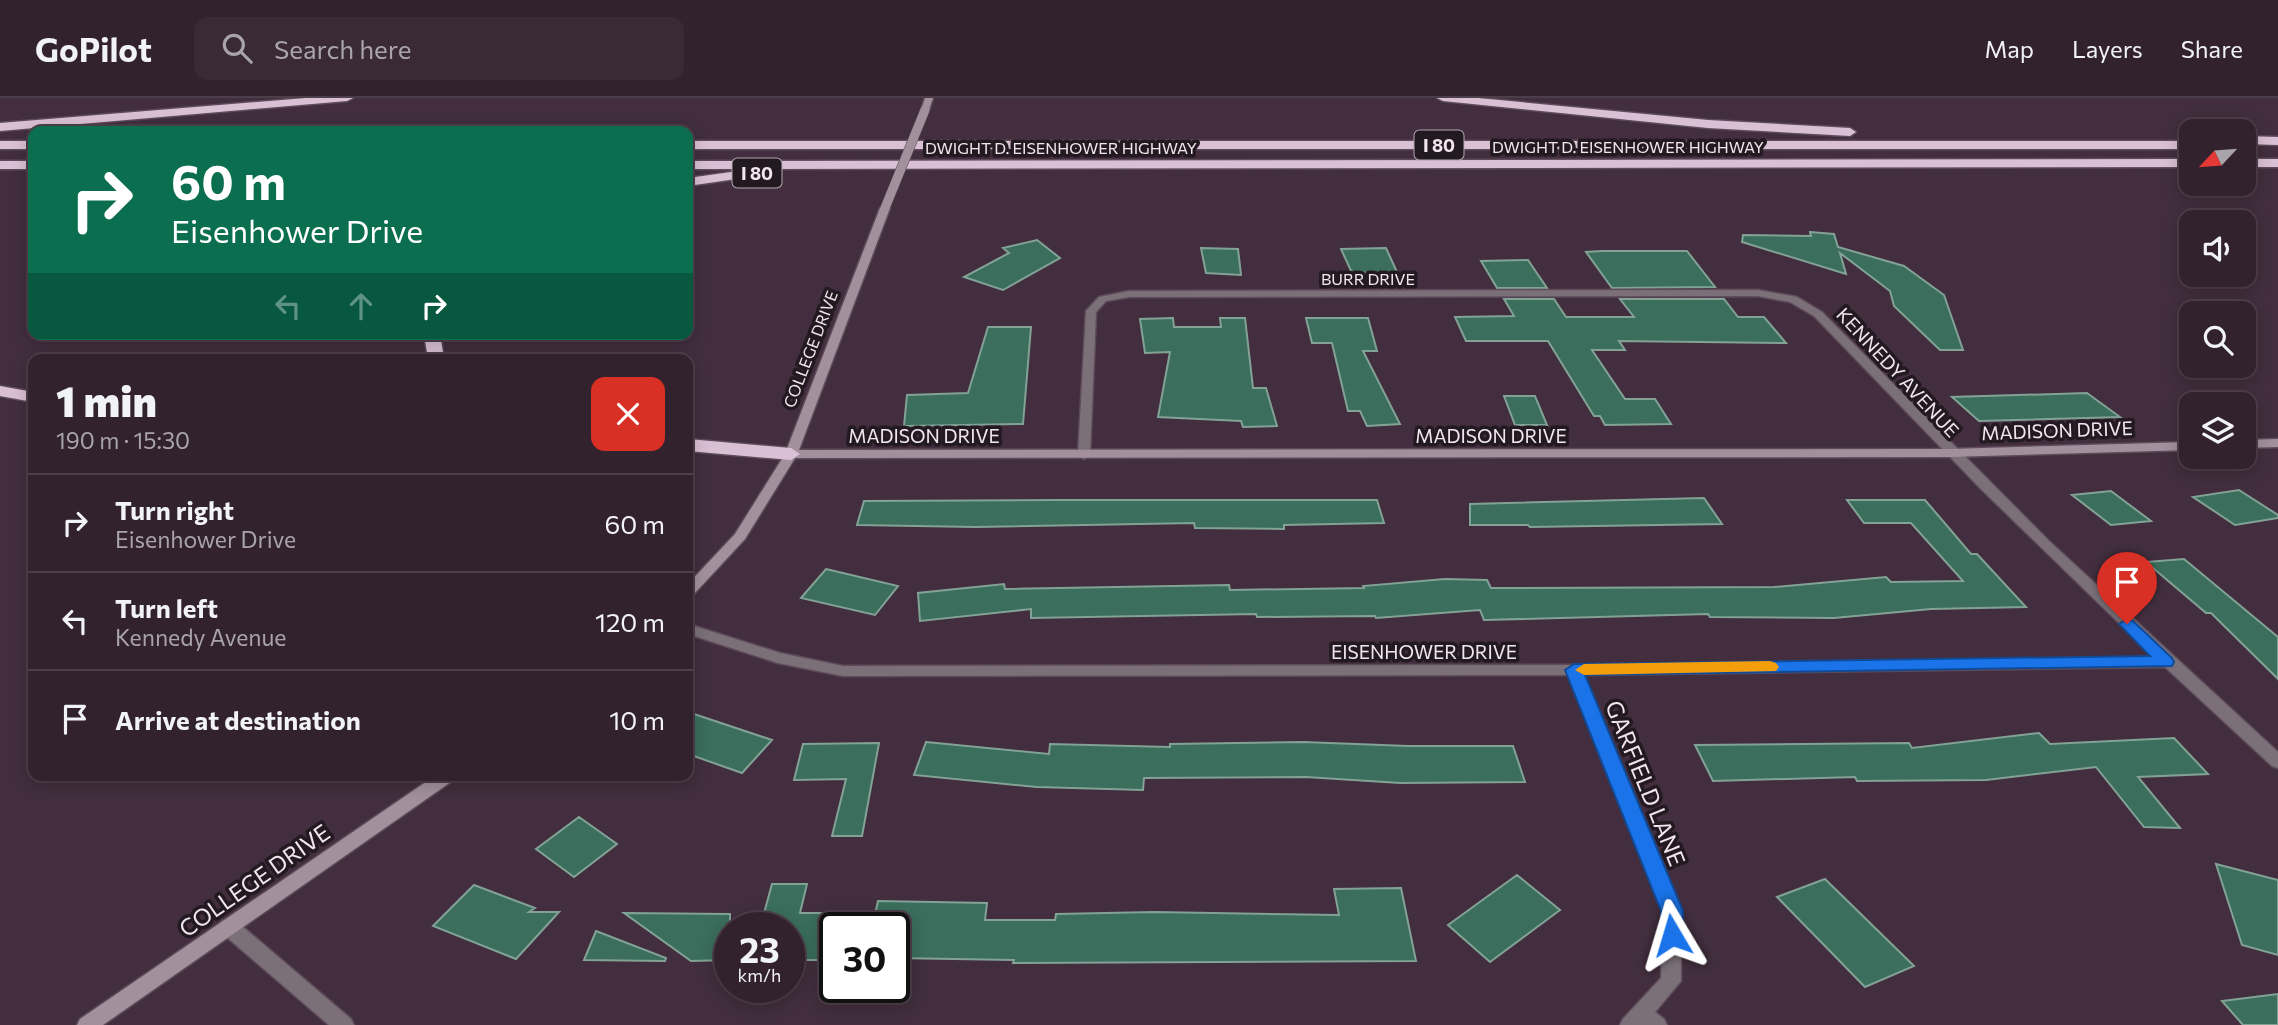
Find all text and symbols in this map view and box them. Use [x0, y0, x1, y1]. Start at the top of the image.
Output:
search box [194, 17, 684, 80]
text: GoPilot [35, 28, 152, 69]
icon: search [218, 29, 256, 67]
text: Search here [274, 33, 411, 64]
text: Map [1985, 34, 2034, 63]
text: Layers [2072, 34, 2143, 63]
text: Share [2181, 34, 2243, 63]
north arrow [2179, 119, 2256, 196]
map controls [2179, 119, 2256, 469]
road number: I 80 [1414, 130, 1464, 160]
street label: DWIGHT D. EISENHOWER HIGHWAY [1492, 137, 1765, 156]
street label: DWIGHT D. EISENHOWER HIGHWAY [925, 138, 1198, 157]
text: 60 m [171, 150, 286, 210]
icon: right [56, 154, 147, 245]
road number: I 80 [732, 158, 782, 188]
text: Eisenhower Drive [171, 210, 423, 250]
button: sound [2179, 210, 2256, 287]
street label: BURR DRIVE [1321, 269, 1415, 288]
icon: left [269, 287, 307, 325]
icon: ahead [342, 287, 380, 325]
icon: right [415, 287, 453, 325]
street label: COLLEGE DRIVE [779, 288, 841, 410]
button: search [2179, 301, 2256, 378]
street label: KENNEDY AVENUE [1832, 302, 1964, 442]
text: 1 min [56, 374, 157, 426]
button: close [591, 377, 665, 451]
button: layers [2179, 392, 2256, 469]
street label: MADISON DRIVE [1981, 416, 2133, 444]
street label: MADISON DRIVE [848, 424, 1000, 447]
street label: MADISON DRIVE [1415, 424, 1567, 447]
text: 190 m · 15:30 [56, 426, 190, 454]
text: Turn right [115, 494, 234, 525]
icon: right [56, 504, 94, 542]
text: 60 m [605, 508, 665, 539]
text: Eisenhower Drive [115, 525, 296, 553]
pin [2097, 552, 2157, 624]
icon: arrive [2108, 563, 2146, 601]
text: Turn left [115, 592, 218, 623]
icon: left [56, 602, 94, 640]
text: 120 m [595, 606, 665, 637]
text: Kennedy Avenue [115, 623, 287, 651]
street label: EISENHOWER DRIVE [1331, 640, 1517, 663]
street label: GARFIELD LANE [1600, 696, 1692, 870]
icon: arrive [56, 700, 94, 738]
text: Arrive at destination [115, 704, 361, 735]
text: 10 m [609, 704, 665, 735]
street label: COLLEGE DRIVE [173, 818, 335, 942]
position arrow [1635, 898, 1709, 972]
speed limit sign: 30 [819, 912, 910, 1003]
text: 23 [739, 927, 780, 970]
text: km/h [738, 964, 781, 986]

